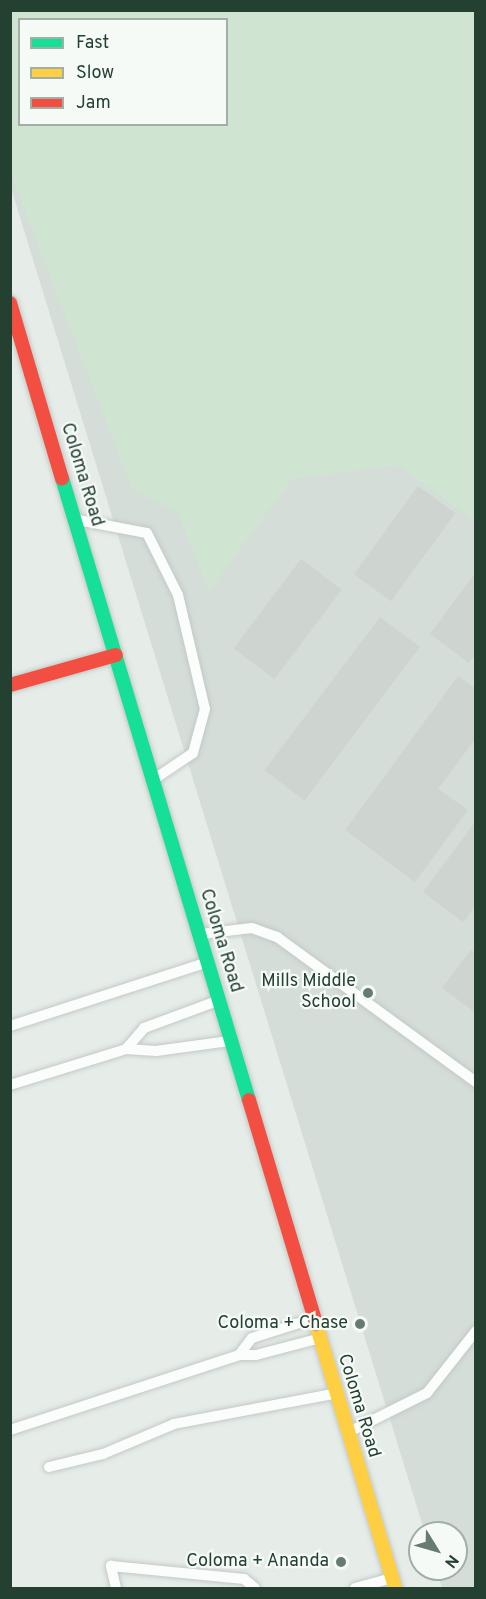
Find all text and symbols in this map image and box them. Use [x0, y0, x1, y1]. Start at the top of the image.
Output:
legend [18, 18, 228, 126]
text: Fast [76, 32, 109, 55]
text: Slow [76, 62, 114, 85]
text: Jam [76, 92, 111, 115]
street label: Coloma Road [55, 421, 107, 529]
street label: Coloma Road [194, 887, 246, 995]
place label: Mills Middle School [261, 972, 356, 1014]
marker: Mills Middle School [361, 986, 375, 1000]
place label: Coloma + Chase [217, 1313, 348, 1335]
marker: Coloma + Chase [353, 1317, 367, 1331]
street label: Coloma Road [332, 1352, 384, 1460]
north arrow [408, 1521, 468, 1581]
text: N [439, 1550, 462, 1571]
place label: Coloma + Ananda [186, 1551, 329, 1573]
marker: Coloma + Ananda [334, 1555, 348, 1569]

